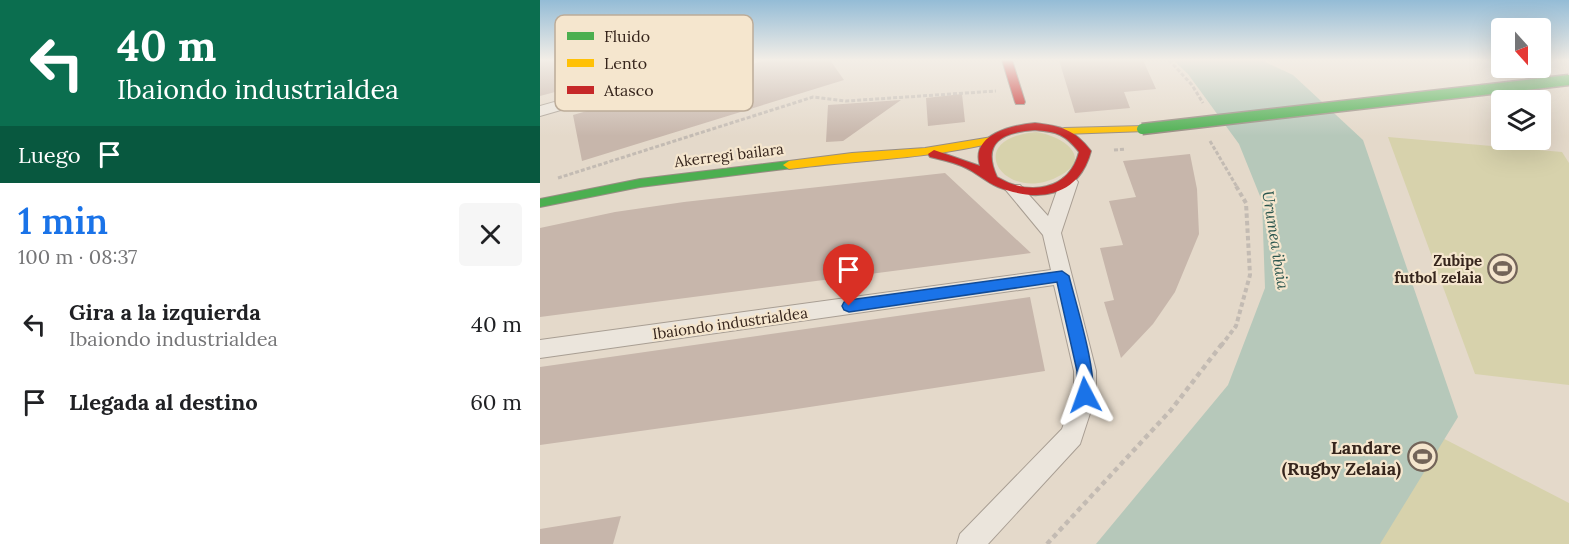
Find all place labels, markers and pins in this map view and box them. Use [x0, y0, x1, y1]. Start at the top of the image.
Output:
pin [823, 244, 874, 306]
place label: Zubipe futbol zelaia [1394, 251, 1482, 287]
sports icon: Zubipe futbol zelaia [1487, 253, 1519, 285]
place label: Landare (Rugby Zelaia) [1282, 436, 1401, 480]
sports icon: Landare (Rugby Zelaia) [1406, 441, 1438, 473]

